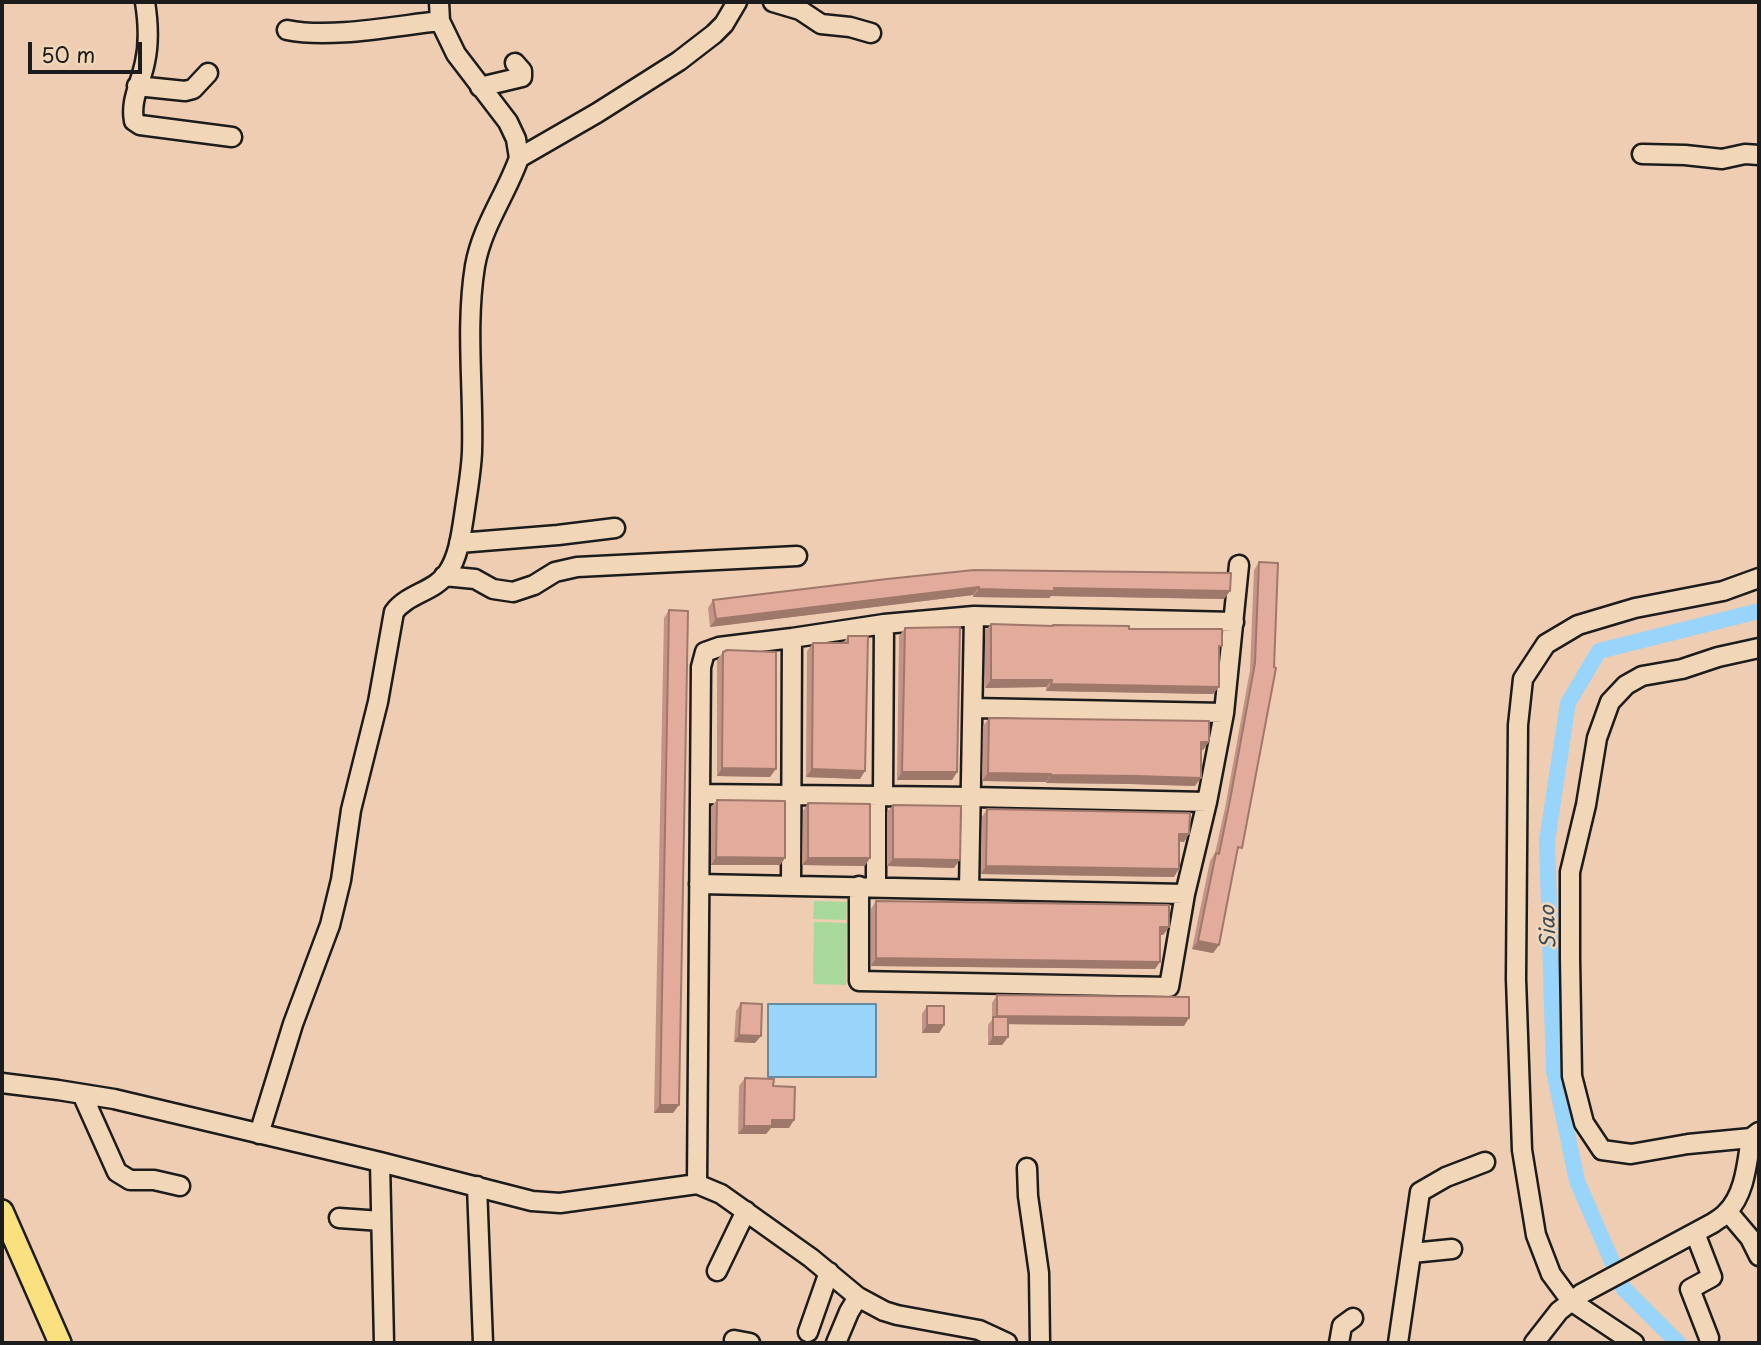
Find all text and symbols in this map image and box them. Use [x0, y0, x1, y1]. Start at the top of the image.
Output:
scale bar [32, 28, 145, 72]
text: 50 m [41, 38, 95, 70]
water label: Siao [1536, 905, 1562, 949]

